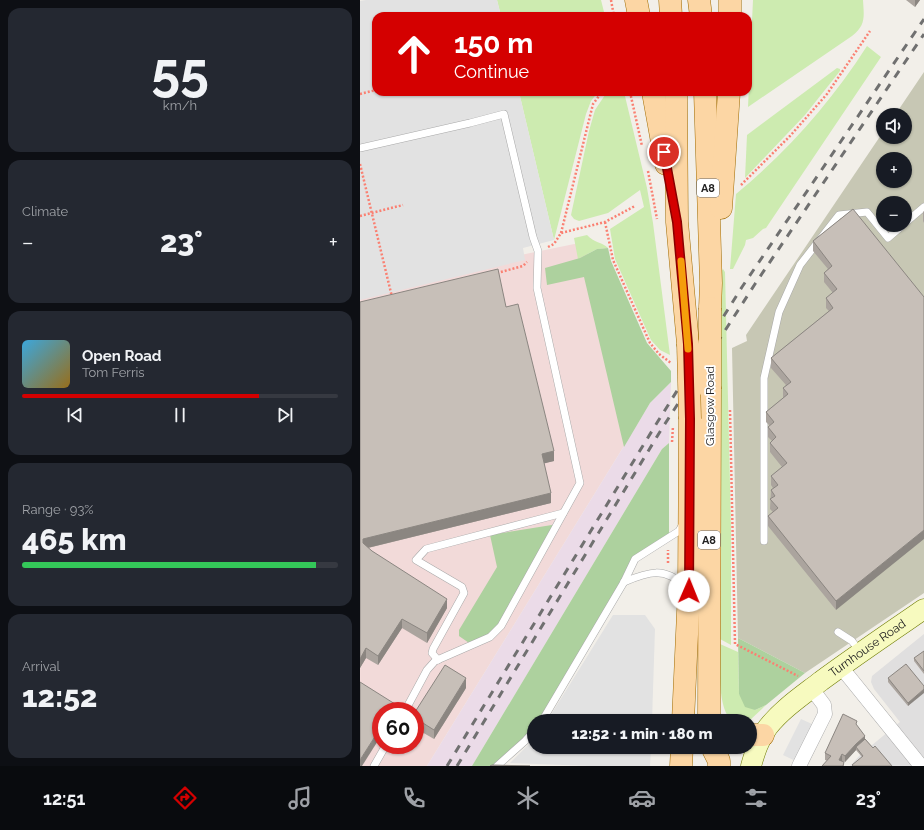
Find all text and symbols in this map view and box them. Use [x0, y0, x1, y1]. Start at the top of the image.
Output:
text: 150 m [454, 27, 533, 60]
icon: ahead [388, 28, 440, 80]
text: 55 [151, 41, 209, 102]
text: Continue [454, 61, 529, 82]
text: km/h [163, 98, 197, 113]
map controls [876, 108, 912, 232]
button: sound [876, 108, 912, 144]
pin [647, 135, 681, 169]
icon: arrive [653, 141, 675, 163]
button: + [876, 152, 912, 188]
road number: A8 [697, 179, 719, 197]
button: − [876, 196, 912, 232]
text: Climate [22, 204, 68, 219]
text: 23° [160, 224, 203, 259]
text: − [22, 229, 34, 255]
text: + [329, 229, 338, 255]
text: Open Road [82, 347, 162, 365]
text: Tom Ferris [82, 365, 145, 380]
street label: Glasgow Road [703, 366, 717, 446]
icon: previous [64, 404, 86, 426]
icon: pause [169, 404, 191, 426]
icon: next [274, 404, 296, 426]
text: Range · 93% [22, 502, 94, 517]
text: 465 km [22, 522, 126, 557]
road number: A8 [698, 531, 720, 549]
position arrow [668, 570, 710, 612]
street label: Turnhouse Road [826, 617, 908, 680]
text: Arrival [22, 659, 60, 674]
text: 12:52 [22, 679, 97, 714]
speed limit sign: 60 [372, 702, 424, 754]
text: 12:52 · 1 min · 180 m [572, 725, 712, 743]
icon: directions [171, 784, 199, 812]
icon: music [286, 784, 314, 812]
icon: phone [400, 784, 428, 812]
icon: climate [514, 784, 542, 812]
icon: car [628, 784, 656, 812]
icon: filters [742, 784, 770, 812]
text: 12:51 [43, 788, 85, 809]
text: 23° [856, 788, 881, 809]

